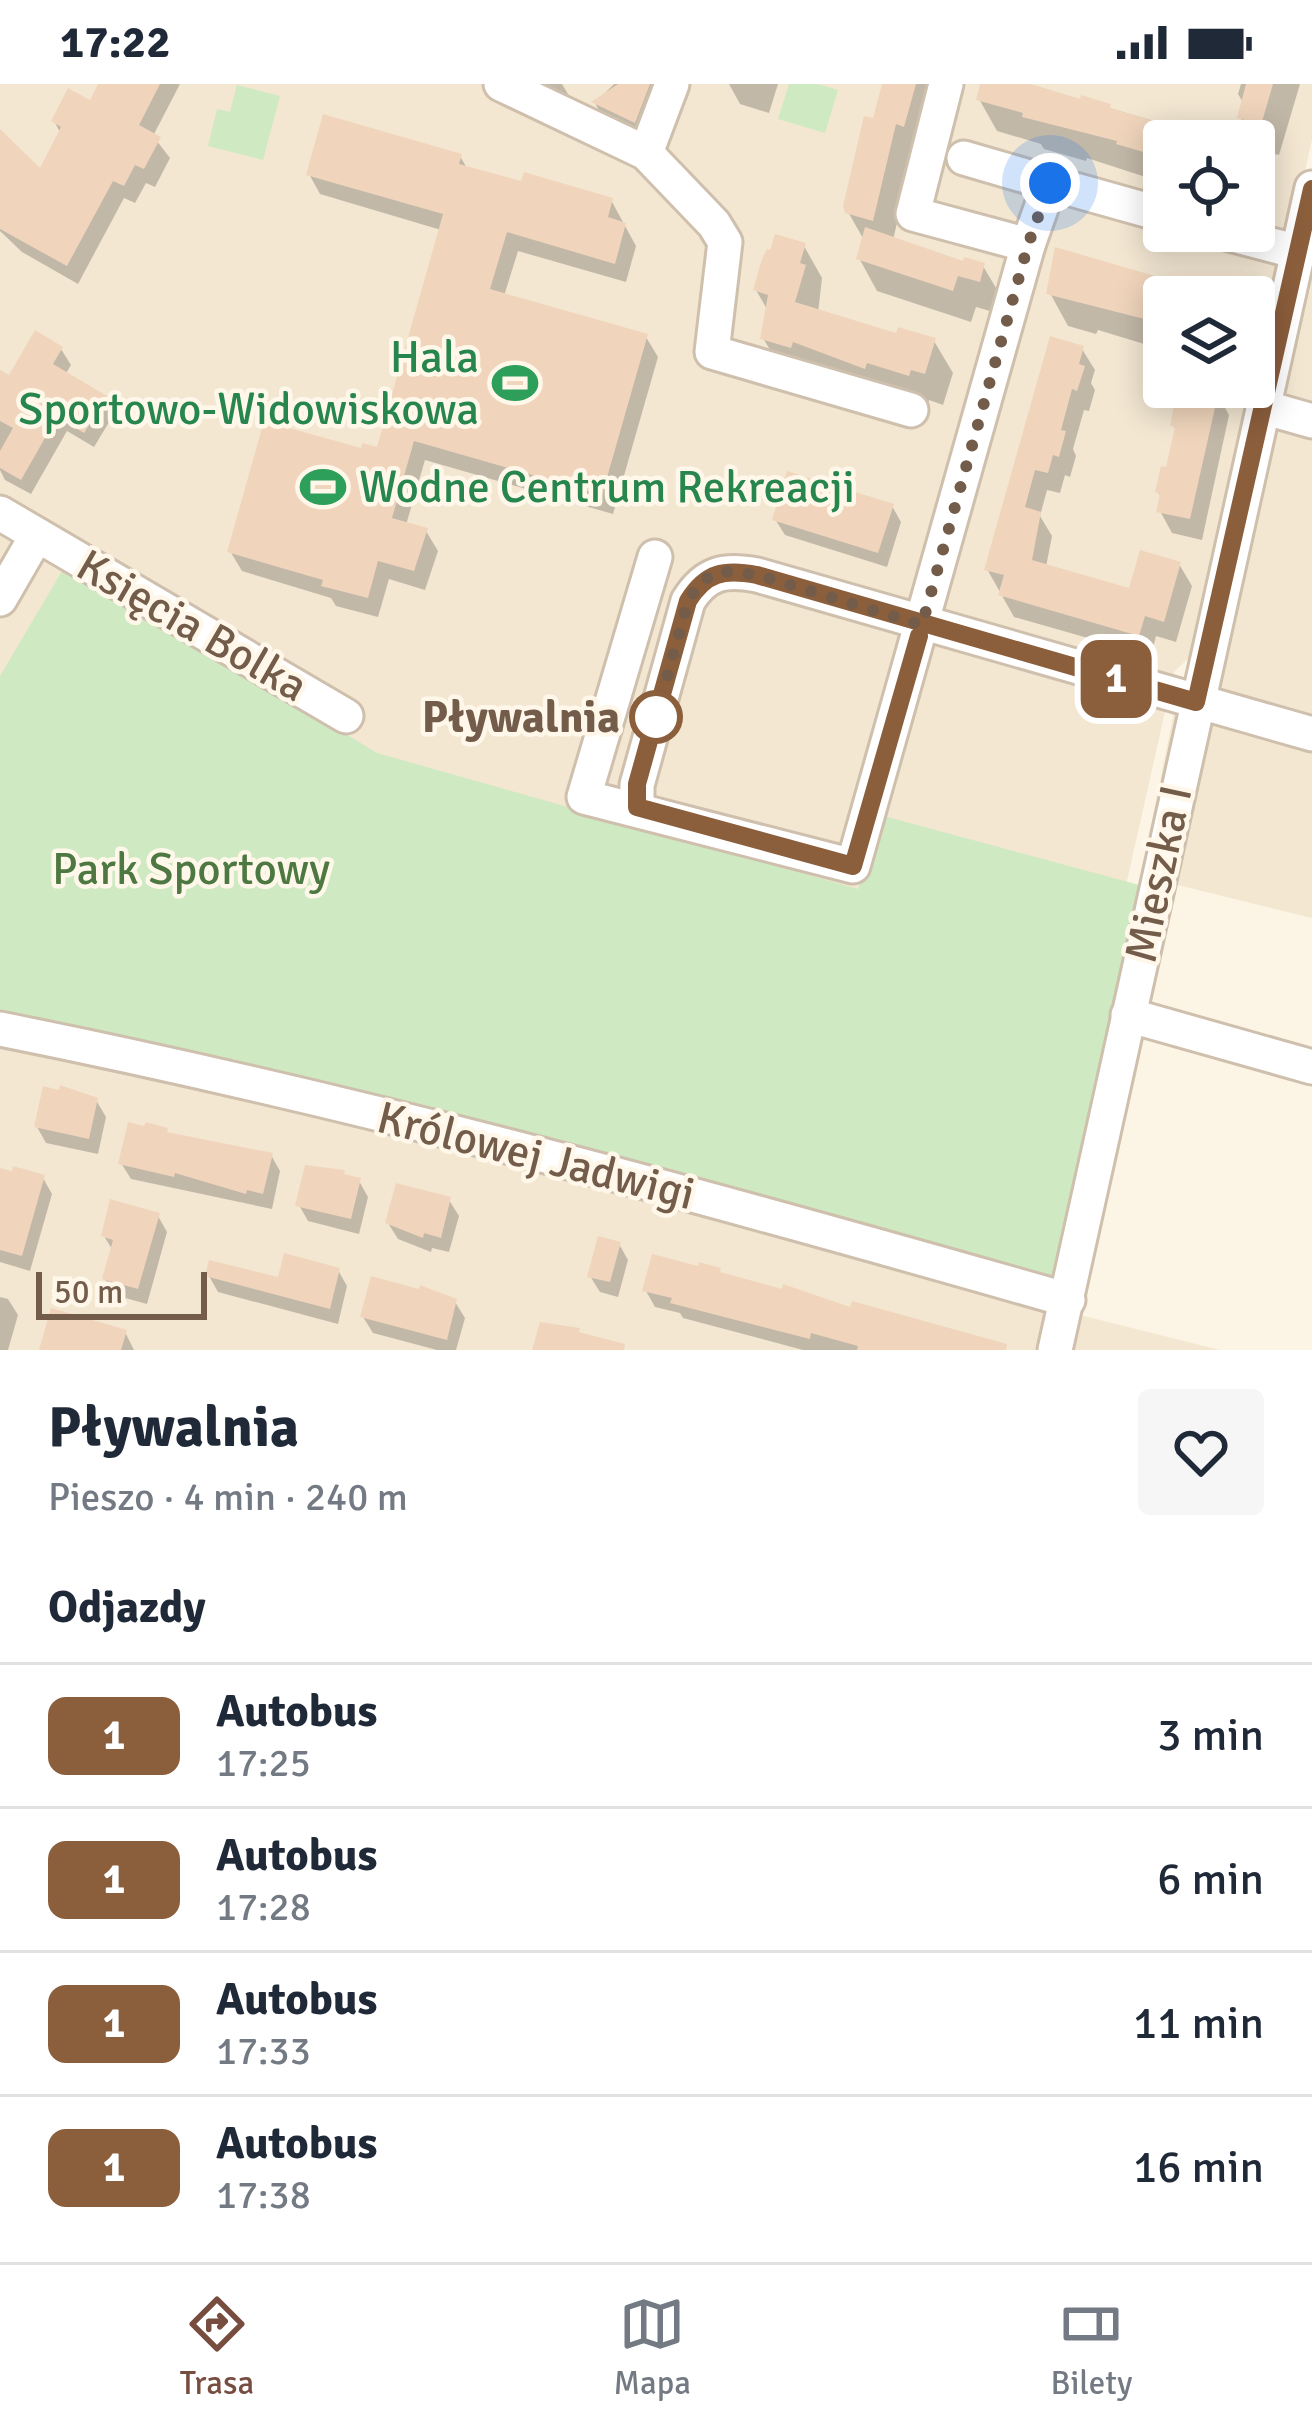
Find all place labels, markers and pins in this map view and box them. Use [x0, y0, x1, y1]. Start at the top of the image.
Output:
place label: Hala Sportowo-Widowiskowa [18, 330, 479, 437]
sports icon: Hala Sportowo-Widowiskowa [490, 358, 540, 408]
place label: Wodne Centrum Rekreacji [359, 460, 855, 515]
sports icon: Wodne Centrum Rekreacji [298, 462, 348, 512]
place label: Pływalnia [422, 690, 620, 745]
marker: Pływalnia [631, 692, 681, 742]

